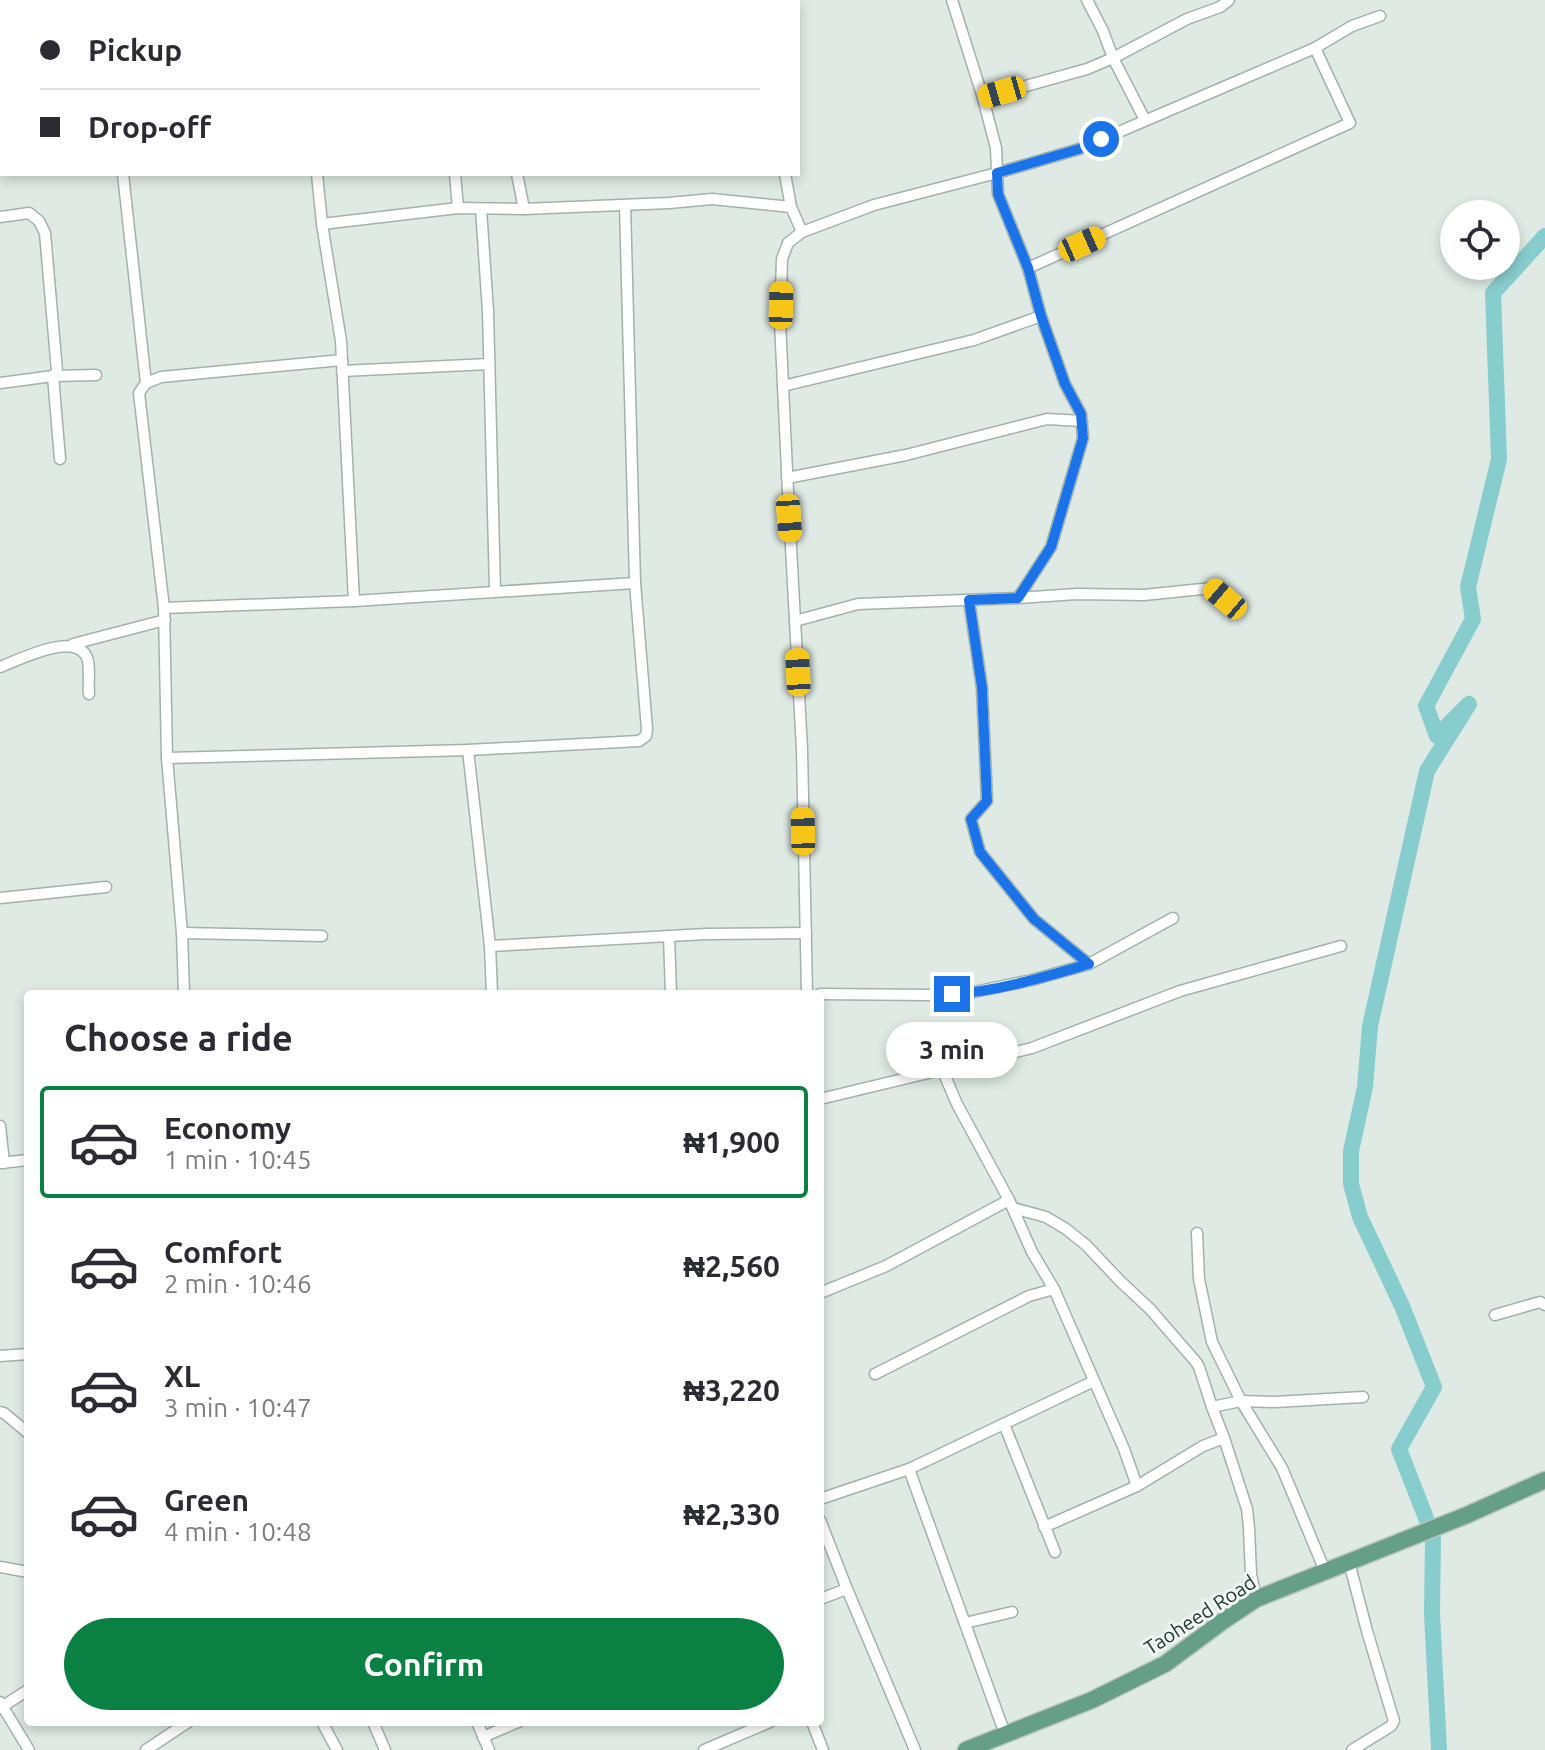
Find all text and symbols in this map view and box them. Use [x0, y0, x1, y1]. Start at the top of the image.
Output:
text: Pickup [88, 33, 182, 67]
car [976, 74, 1028, 110]
text: Drop-off [88, 110, 211, 144]
route start [1083, 121, 1119, 157]
map controls [1440, 200, 1520, 280]
button: locate [1440, 200, 1520, 280]
car [1055, 223, 1109, 265]
car [769, 281, 793, 329]
car [775, 493, 803, 543]
car [1199, 574, 1251, 624]
car [785, 647, 811, 697]
car [791, 807, 815, 855]
route end [934, 976, 970, 1012]
text: Choose a ride [64, 1017, 293, 1058]
callout: 3 min [886, 1022, 1018, 1078]
text: 3 min [919, 1035, 985, 1064]
icon: car [68, 1106, 140, 1178]
text: Economy [164, 1111, 291, 1145]
text: ₦1,900 [683, 1125, 780, 1159]
text: 1 min · 10:45 [164, 1145, 312, 1174]
icon: car [68, 1230, 140, 1302]
text: Comfort [164, 1235, 282, 1269]
text: ₦2,560 [683, 1249, 780, 1283]
text: 2 min · 10:46 [164, 1269, 312, 1298]
icon: car [68, 1354, 140, 1426]
text: XL [164, 1359, 200, 1393]
text: ₦3,220 [683, 1373, 780, 1407]
text: 3 min · 10:47 [164, 1393, 312, 1422]
icon: car [68, 1478, 140, 1550]
text: Green [164, 1483, 249, 1517]
text: ₦2,330 [683, 1497, 780, 1531]
text: 4 min · 10:48 [164, 1517, 312, 1546]
street label: Taoheed Road [1140, 1570, 1260, 1659]
button: Confirm [64, 1618, 784, 1710]

